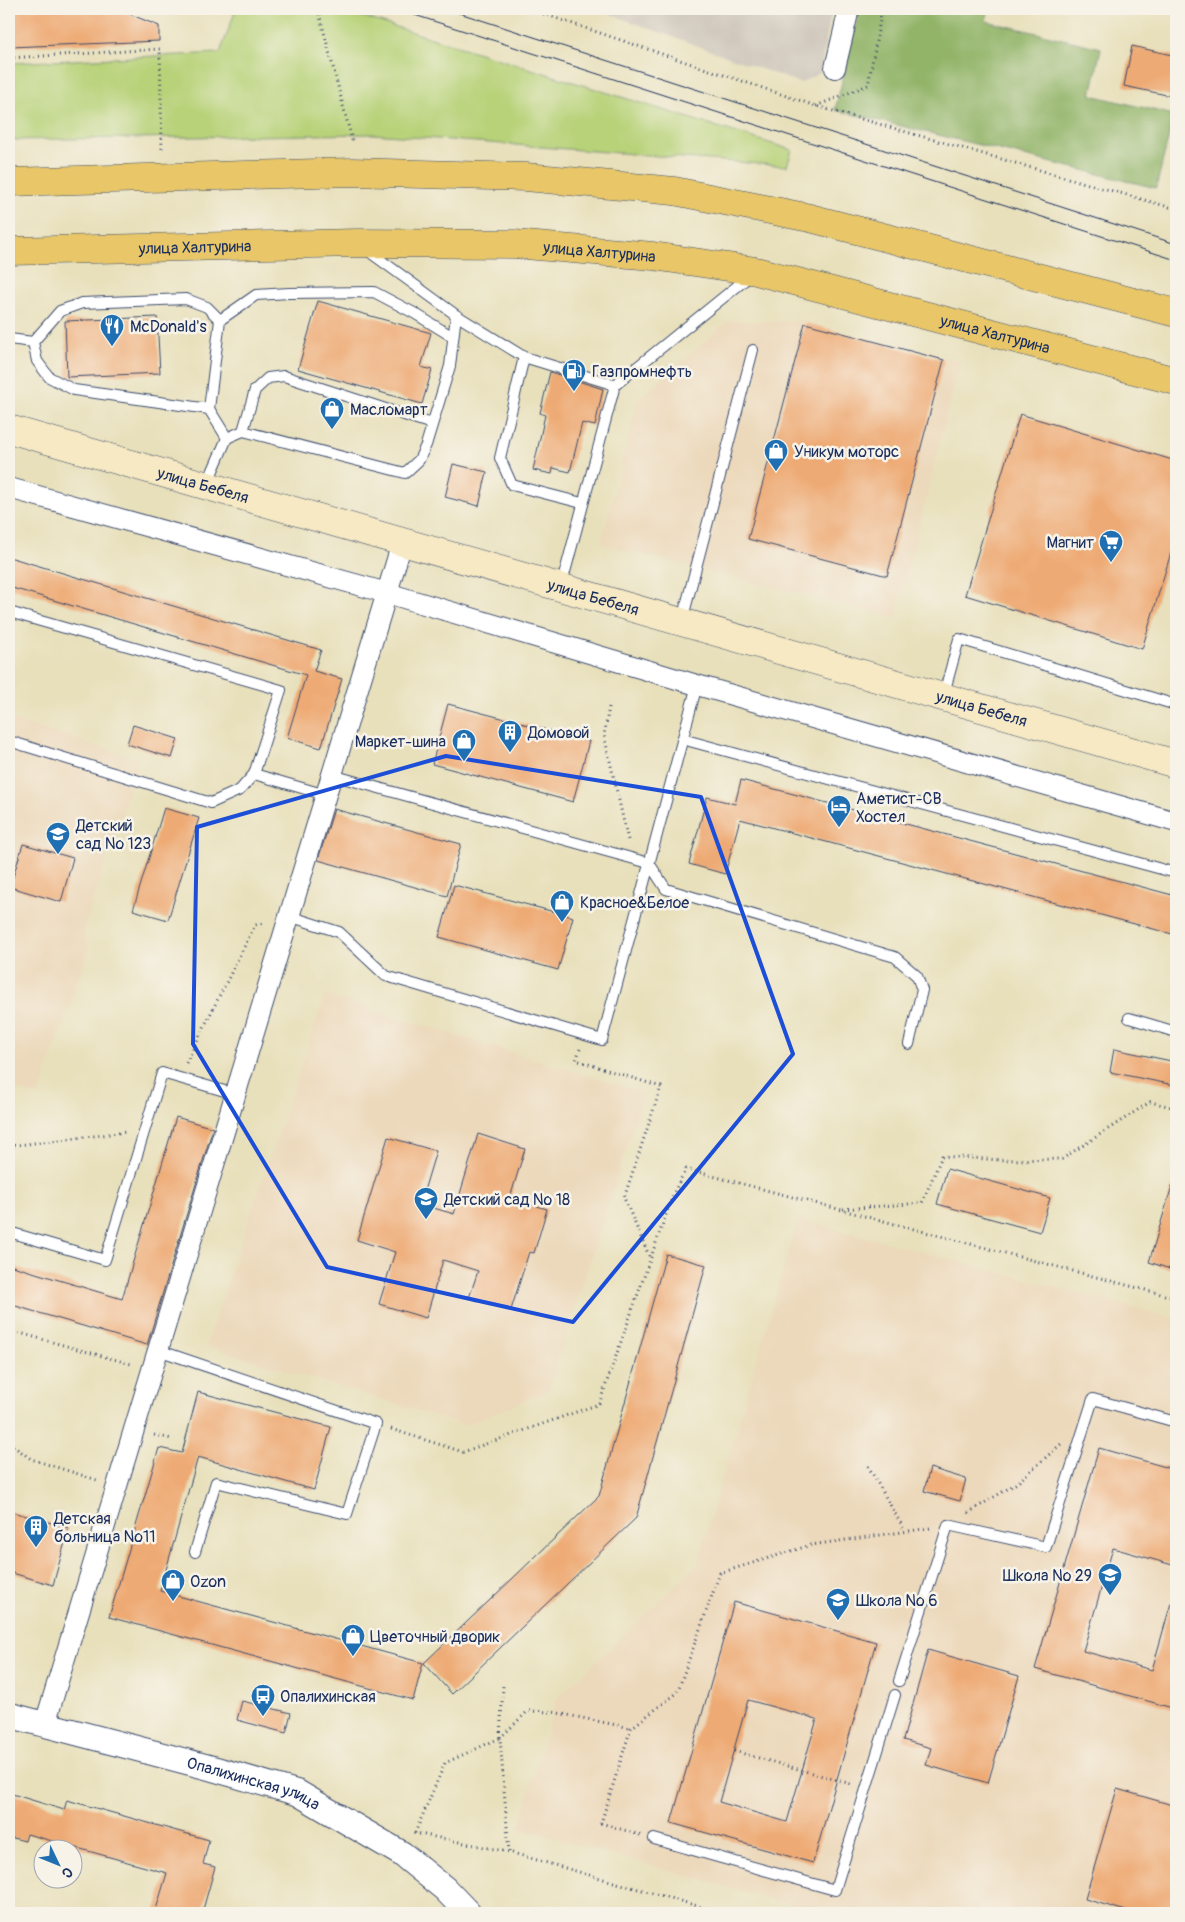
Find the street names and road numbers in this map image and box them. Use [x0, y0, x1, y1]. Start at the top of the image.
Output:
street label: улица Халтурина [137, 236, 252, 259]
street label: улица Халтурина [541, 237, 657, 267]
street label: улица Халтурина [937, 310, 1052, 359]
street label: улица Бебеля [154, 463, 251, 508]
street label: улица Бебеля [544, 575, 641, 620]
street label: улица Бебеля [933, 686, 1029, 732]
street label: Опалихинская улица [185, 1753, 323, 1815]

